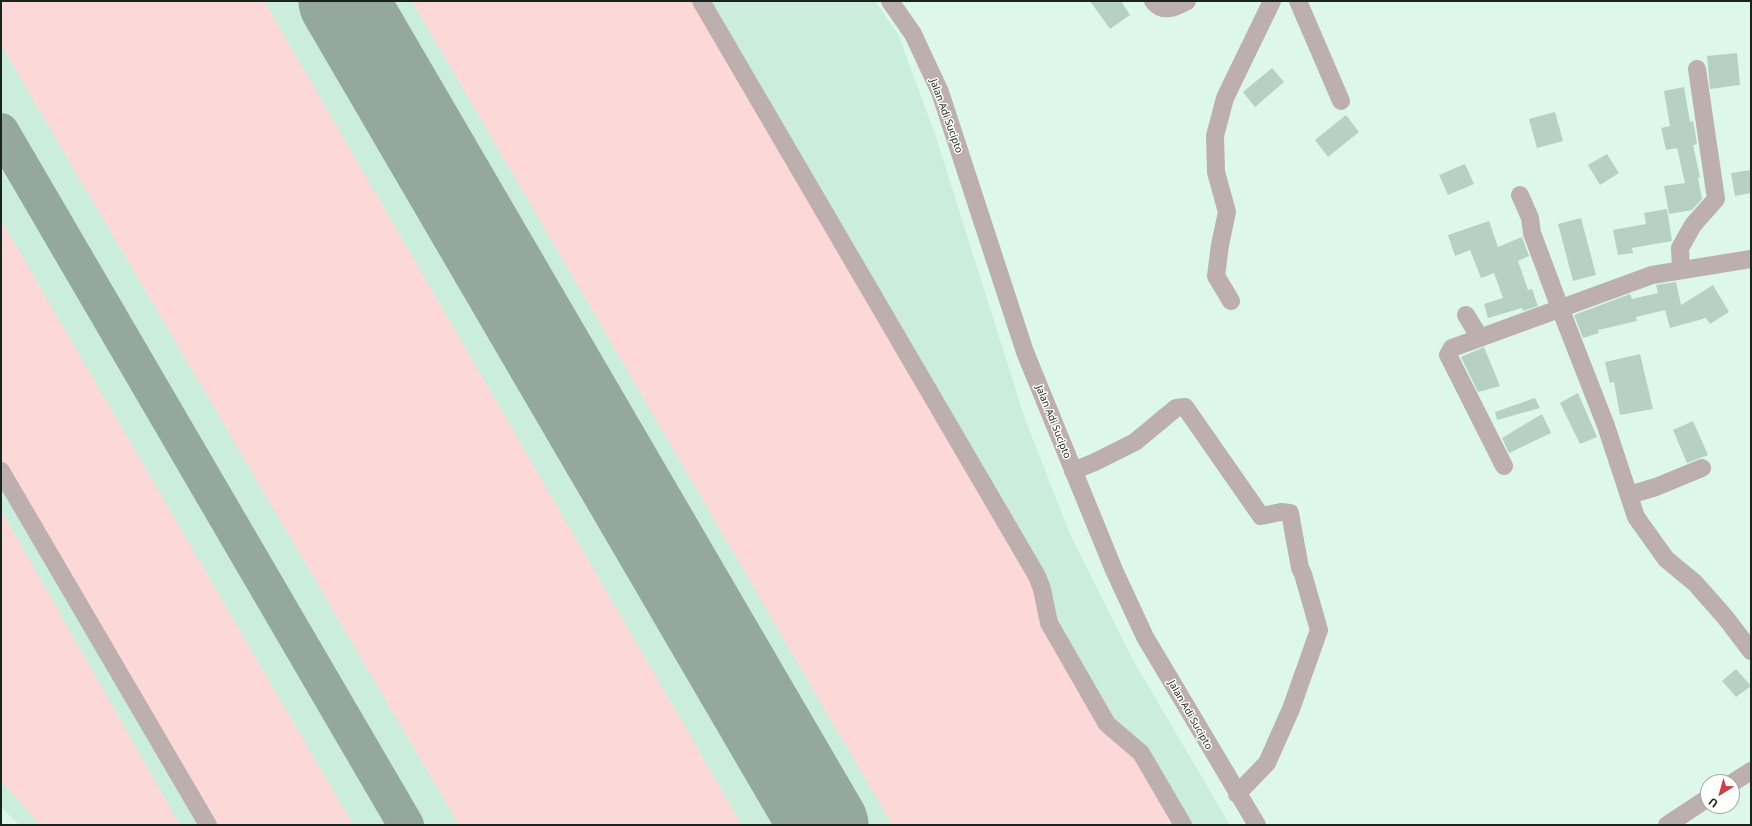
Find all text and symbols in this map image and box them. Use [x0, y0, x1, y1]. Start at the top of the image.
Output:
street label: Jalan Adi Sucipto [927, 77, 965, 155]
street label: Jalan Adi Sucipto [1033, 384, 1073, 460]
street label: Jalan Adi Sucipto [1165, 678, 1215, 752]
north arrow [1700, 774, 1740, 814]
text: U [1705, 795, 1721, 812]

